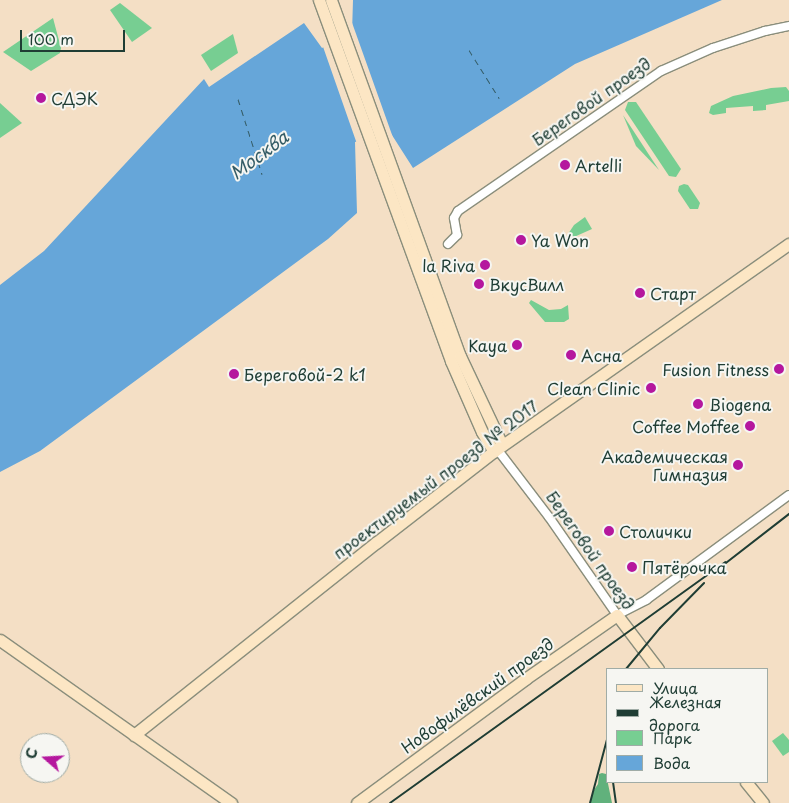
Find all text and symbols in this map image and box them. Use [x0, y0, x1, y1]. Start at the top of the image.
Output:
scale bar [22, 20, 128, 52]
text: 100 m [28, 27, 74, 50]
street label: Береговой проезд [528, 53, 654, 149]
place label: СДЭК [51, 88, 98, 108]
marker: СДЭК [35, 92, 47, 104]
water label: Москва [226, 126, 292, 184]
place label: Artelli [575, 155, 622, 175]
marker: Artelli [559, 159, 571, 171]
place label: Ya Won [531, 230, 589, 250]
marker: Ya Won [515, 234, 527, 246]
place label: la Riva [422, 255, 475, 275]
marker: la Riva [479, 259, 491, 271]
place label: ВкусВилл [489, 274, 564, 294]
marker: ВкусВилл [473, 278, 485, 290]
place label: Старт [650, 283, 696, 303]
marker: Старт [634, 287, 646, 299]
place label: Kaya [468, 335, 507, 355]
marker: Kaya [511, 339, 523, 351]
place label: Асна [581, 345, 622, 365]
marker: Асна [565, 349, 577, 361]
place label: Fusion Fitness [663, 359, 769, 379]
marker: Fusion Fitness [773, 363, 785, 375]
place label: Береговой-2 k1 [244, 364, 366, 384]
marker: Береговой-2 k1 [228, 368, 240, 380]
place label: Clean Clinic [547, 378, 640, 398]
marker: Clean Clinic [644, 381, 658, 395]
place label: Biogena [709, 394, 771, 414]
street label: проектируемый проезд № 2017 [328, 395, 542, 563]
marker: Biogena [691, 397, 705, 411]
place label: Coffee Moffee [630, 416, 740, 436]
marker: Coffee Moffee [744, 420, 756, 432]
place label: Академическая Гимназия [601, 446, 728, 484]
marker: Академическая Гимназия [732, 459, 744, 471]
street label: Береговой проезд [543, 487, 639, 613]
place label: Столички [619, 521, 692, 541]
marker: Столички [603, 525, 615, 537]
place label: Пятёрочка [642, 557, 727, 577]
marker: Пятёрочка [626, 561, 638, 573]
street label: Новофилёвский проезд [397, 633, 557, 757]
legend [606, 668, 769, 783]
text: Улица [653, 676, 698, 699]
text: Железная дорога [649, 690, 722, 736]
text: Парк [653, 726, 692, 749]
north arrow [20, 733, 70, 783]
text: С [20, 745, 43, 762]
text: Вода [653, 751, 690, 774]

